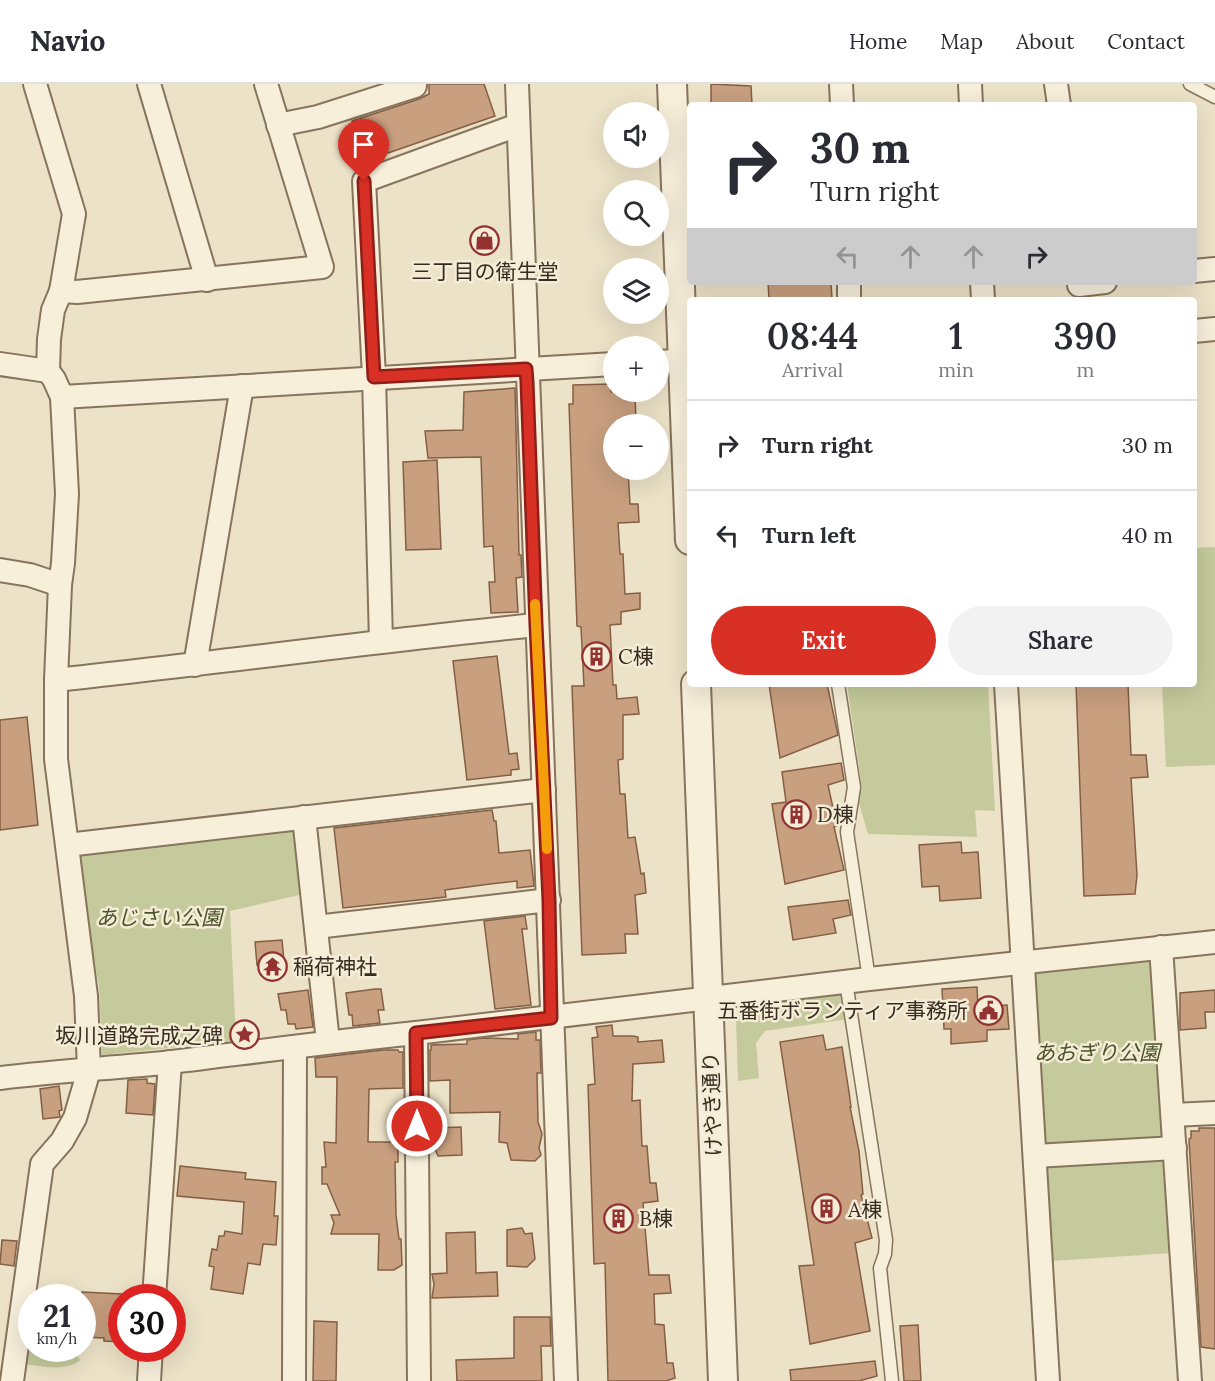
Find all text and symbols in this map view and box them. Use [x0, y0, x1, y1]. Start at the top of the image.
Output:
text: Navio [30, 23, 105, 59]
text: Home [849, 28, 907, 55]
text: Map [940, 28, 983, 55]
text: About [1016, 28, 1074, 55]
text: Contact [1107, 28, 1185, 55]
map controls [603, 102, 669, 480]
button: sound [603, 102, 669, 168]
pin [338, 119, 389, 181]
text: 30 m [810, 121, 910, 175]
icon: right [711, 126, 789, 204]
icon: arrive [347, 128, 380, 161]
text: Turn right [810, 174, 939, 208]
button: search [603, 180, 669, 246]
shop icon: 三丁目の衛生堂 [469, 224, 501, 256]
icon: left [831, 240, 864, 273]
icon: ahead [894, 240, 927, 273]
icon: ahead [957, 240, 990, 273]
icon: right [1020, 240, 1053, 273]
place label: 三丁目の衛生堂 [412, 258, 559, 285]
button: layers [603, 258, 669, 324]
text: 08:44 [767, 313, 858, 359]
text: 1 [949, 313, 963, 359]
text: 390 [1054, 313, 1117, 359]
button: + [603, 336, 669, 402]
text: Arrival [782, 357, 843, 382]
text: min [938, 357, 974, 382]
text: m [1076, 357, 1094, 382]
button: − [603, 414, 669, 480]
icon: right [711, 429, 744, 462]
text: Turn right [762, 431, 873, 459]
text: 30 m [1122, 431, 1173, 459]
icon: left [711, 519, 744, 552]
text: Turn left [762, 521, 856, 549]
text: 40 m [1122, 521, 1173, 549]
button: Exit [711, 606, 936, 675]
button: Share [948, 606, 1173, 675]
building icon: C棟 [581, 640, 613, 672]
place label: C棟 [618, 643, 654, 670]
building icon: D棟 [780, 798, 812, 830]
place label: D棟 [817, 801, 854, 828]
park label: あじさい公園 [96, 904, 225, 931]
temple icon: 稲荷神社 [256, 950, 288, 982]
place label: 稲荷神社 [293, 953, 377, 980]
public building icon: 五番街ボランティア事務所 [973, 994, 1005, 1026]
place label: 五番街ボランティア事務所 [717, 997, 968, 1024]
place icon: 坂川道路完成之碑 [228, 1019, 260, 1051]
place label: 坂川道路完成之碑 [55, 1022, 223, 1049]
park label: あおぎり公園 [1034, 1039, 1163, 1066]
street label: けやき通り [697, 1051, 727, 1157]
position arrow [385, 1094, 449, 1158]
building icon: A棟 [811, 1193, 843, 1225]
place label: A棟 [847, 1196, 882, 1223]
building icon: B棟 [602, 1202, 634, 1234]
place label: B棟 [639, 1205, 673, 1232]
speed limit sign: 30 [108, 1284, 186, 1362]
text: 21 [43, 1297, 71, 1335]
text: km/h [37, 1329, 77, 1348]

